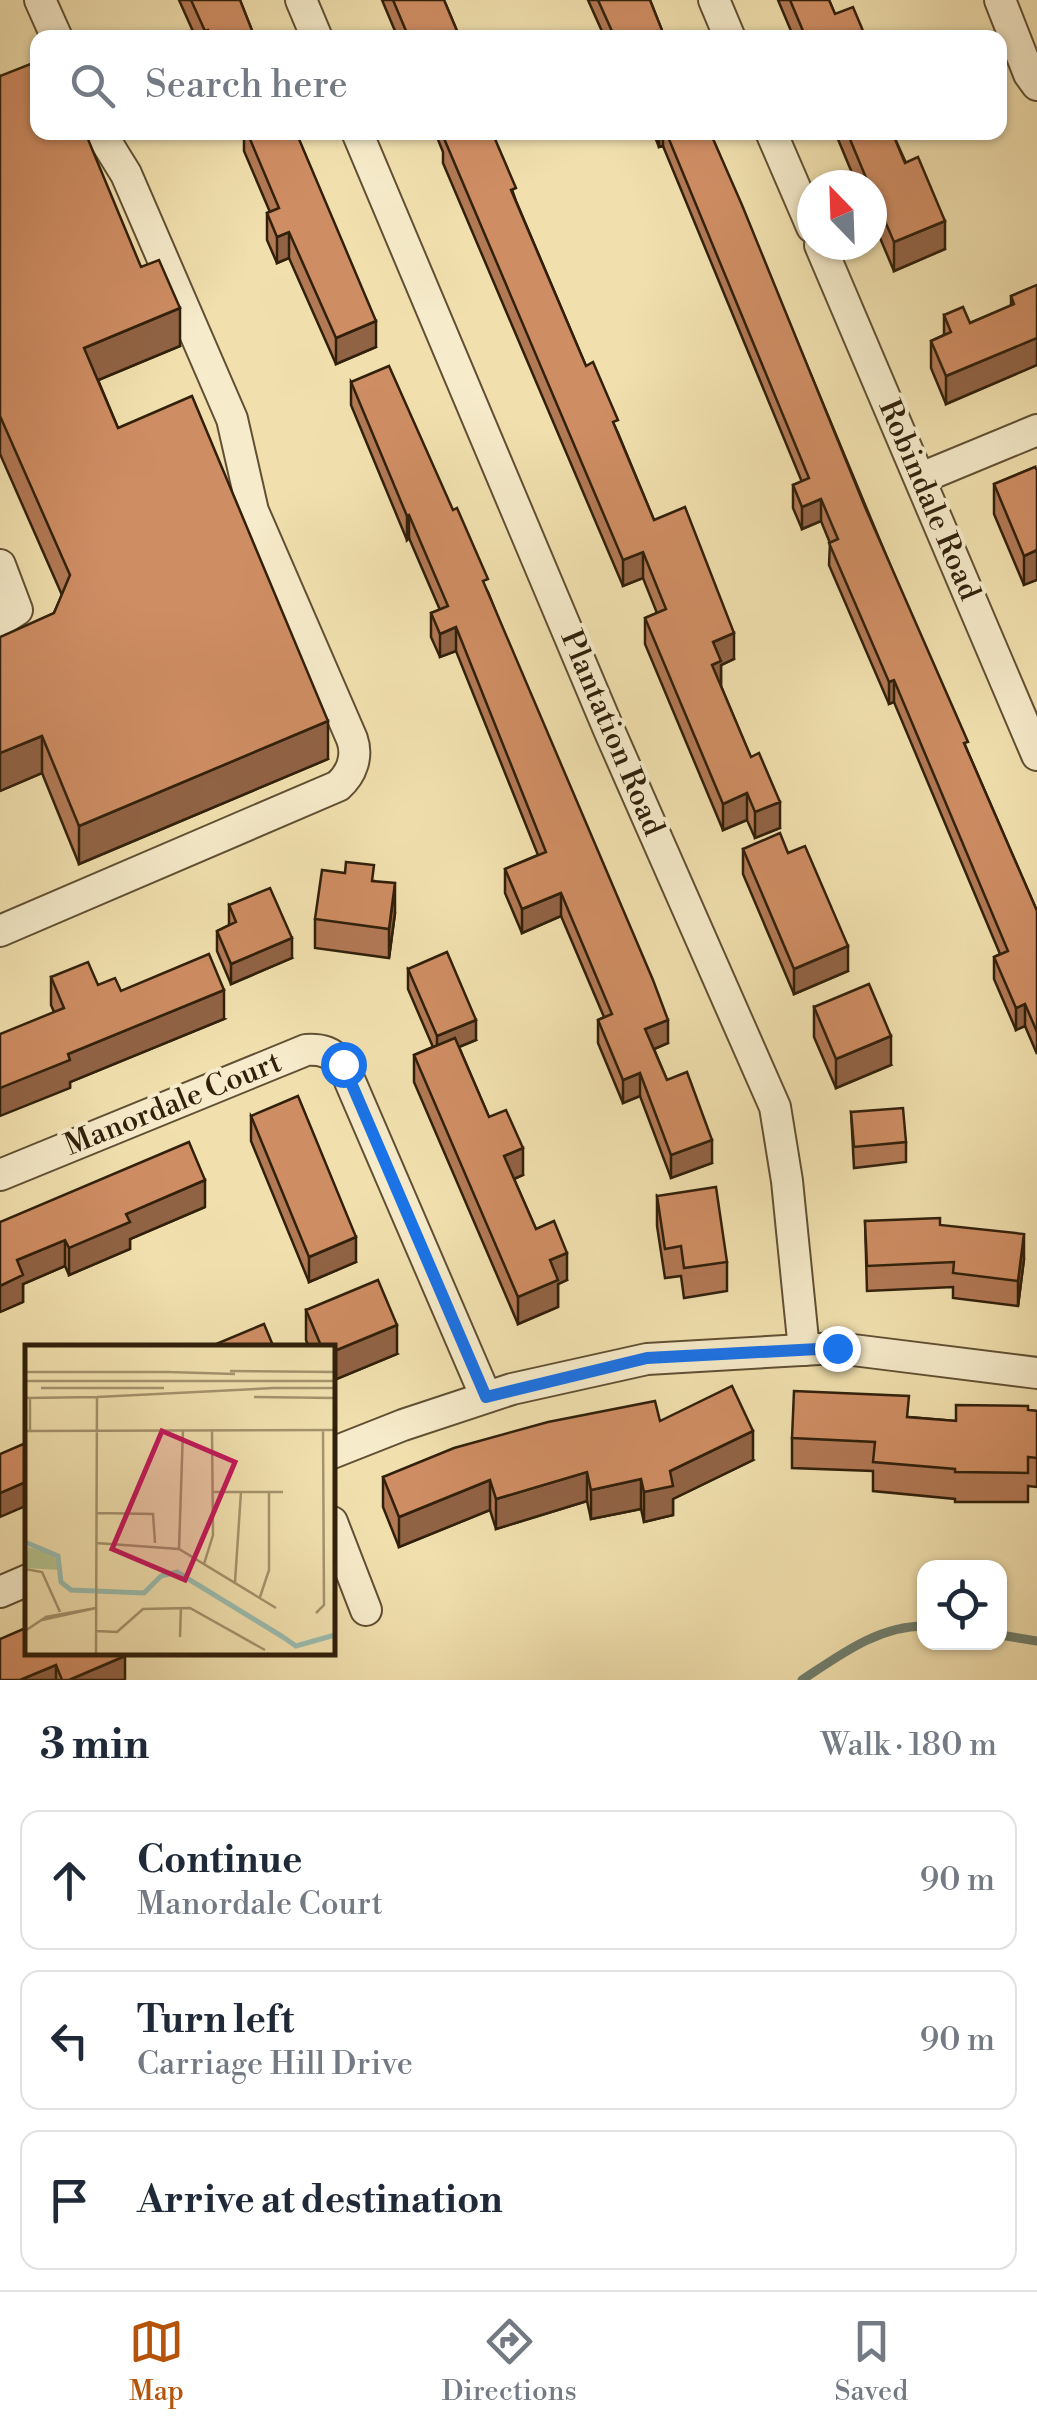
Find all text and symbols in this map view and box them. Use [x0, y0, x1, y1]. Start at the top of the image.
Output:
search box [30, 30, 1007, 140]
icon: search [65, 58, 120, 113]
text: Search here [145, 62, 348, 109]
north arrow [797, 170, 887, 260]
street label: Robindale Road [870, 394, 988, 606]
street label: Plantation Road [552, 624, 672, 842]
route start [321, 1042, 367, 1088]
street label: Manordale Court [59, 1043, 287, 1165]
route end [815, 1326, 861, 1372]
inset map [25, 1345, 335, 1655]
map controls [917, 1560, 1007, 1650]
button: locate [917, 1560, 1007, 1650]
text: 3 min [40, 1719, 149, 1772]
text: Walk · 180 m [821, 1725, 997, 1765]
text: Continue [137, 1837, 302, 1884]
icon: ahead [42, 1853, 97, 1908]
text: 90 m [920, 1860, 995, 1900]
text: Manordale Court [137, 1884, 383, 1924]
text: Turn left [137, 1997, 294, 2044]
icon: left [42, 2013, 97, 2068]
text: 90 m [920, 2020, 995, 2060]
text: Carriage Hill Drive [137, 2044, 413, 2084]
icon: arrive [42, 2173, 97, 2228]
text: Arrive at destination [137, 2177, 503, 2224]
tab: Map [129, 2314, 184, 2409]
tab: Directions [442, 2314, 577, 2409]
tab: Saved [835, 2314, 908, 2409]

